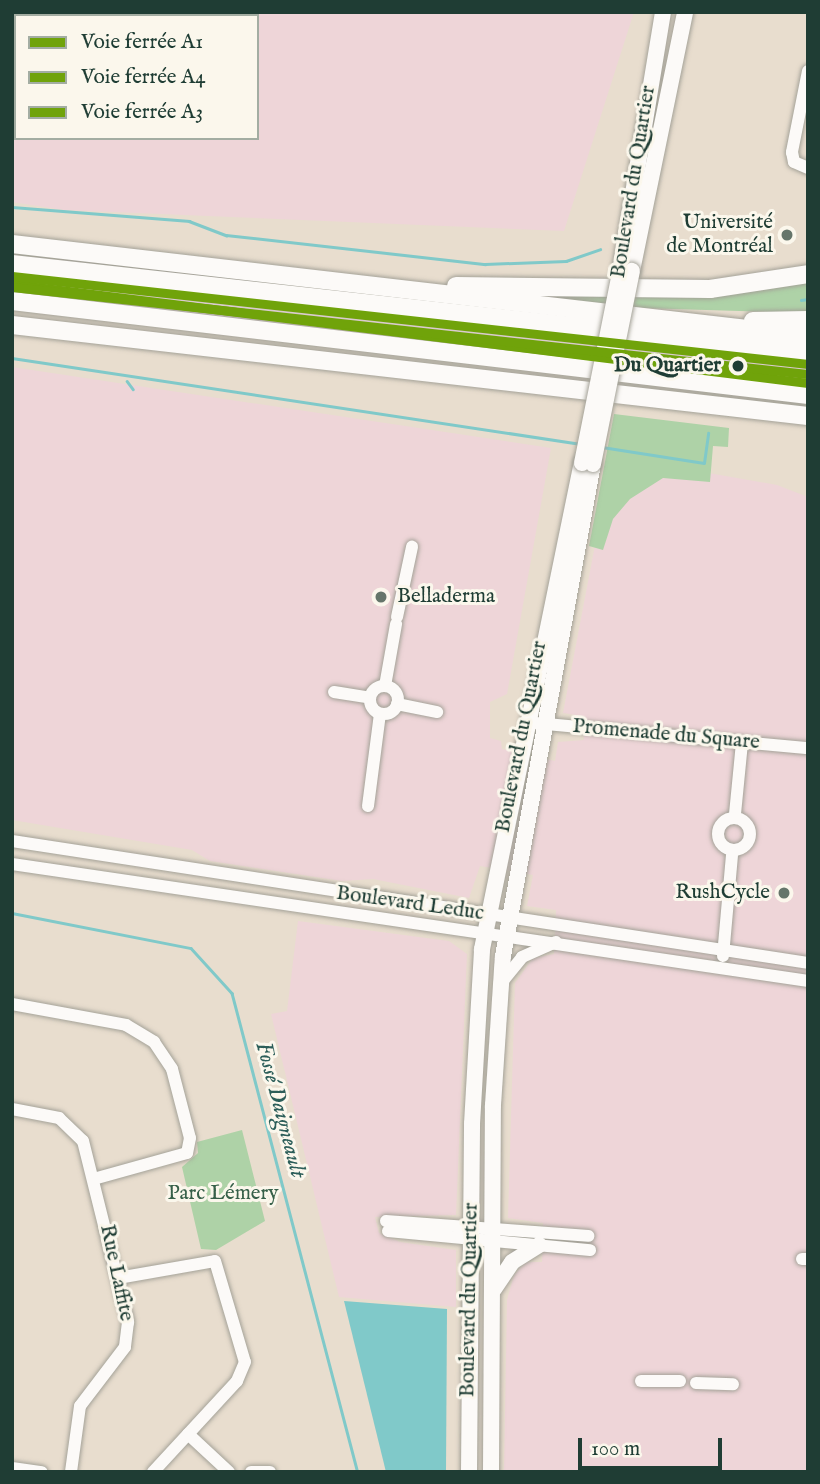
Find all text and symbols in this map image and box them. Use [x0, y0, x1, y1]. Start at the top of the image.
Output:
legend [14, 14, 259, 140]
text: Voie ferrée A1 [81, 29, 203, 56]
text: Voie ferrée A4 [81, 64, 206, 91]
street label: Boulevard du Quartier [606, 84, 662, 280]
text: Voie ferrée A3 [81, 99, 203, 126]
place label: Université de Montréal [666, 210, 773, 260]
marker: Université de Montréal [779, 227, 795, 243]
place label: Du Quartier [614, 353, 721, 379]
marker: Du Quartier [727, 355, 749, 377]
place label: Belladerma [397, 584, 495, 610]
marker: Belladerma [371, 587, 391, 607]
street label: Boulevard du Quartier [491, 639, 553, 835]
street label: Promenade du Square [571, 714, 761, 756]
place label: RushCycle [675, 880, 770, 906]
street label: Boulevard Leduc [334, 881, 486, 927]
marker: RushCycle [776, 885, 792, 901]
water label: Fossé Daigneault [249, 1039, 311, 1181]
park label: Parc Lémery [168, 1181, 278, 1207]
street label: Boulevard du Quartier [456, 1202, 484, 1398]
street label: Rue Laffite [93, 1222, 139, 1324]
scale bar [582, 1424, 726, 1468]
text: 100 m [591, 1436, 640, 1463]

